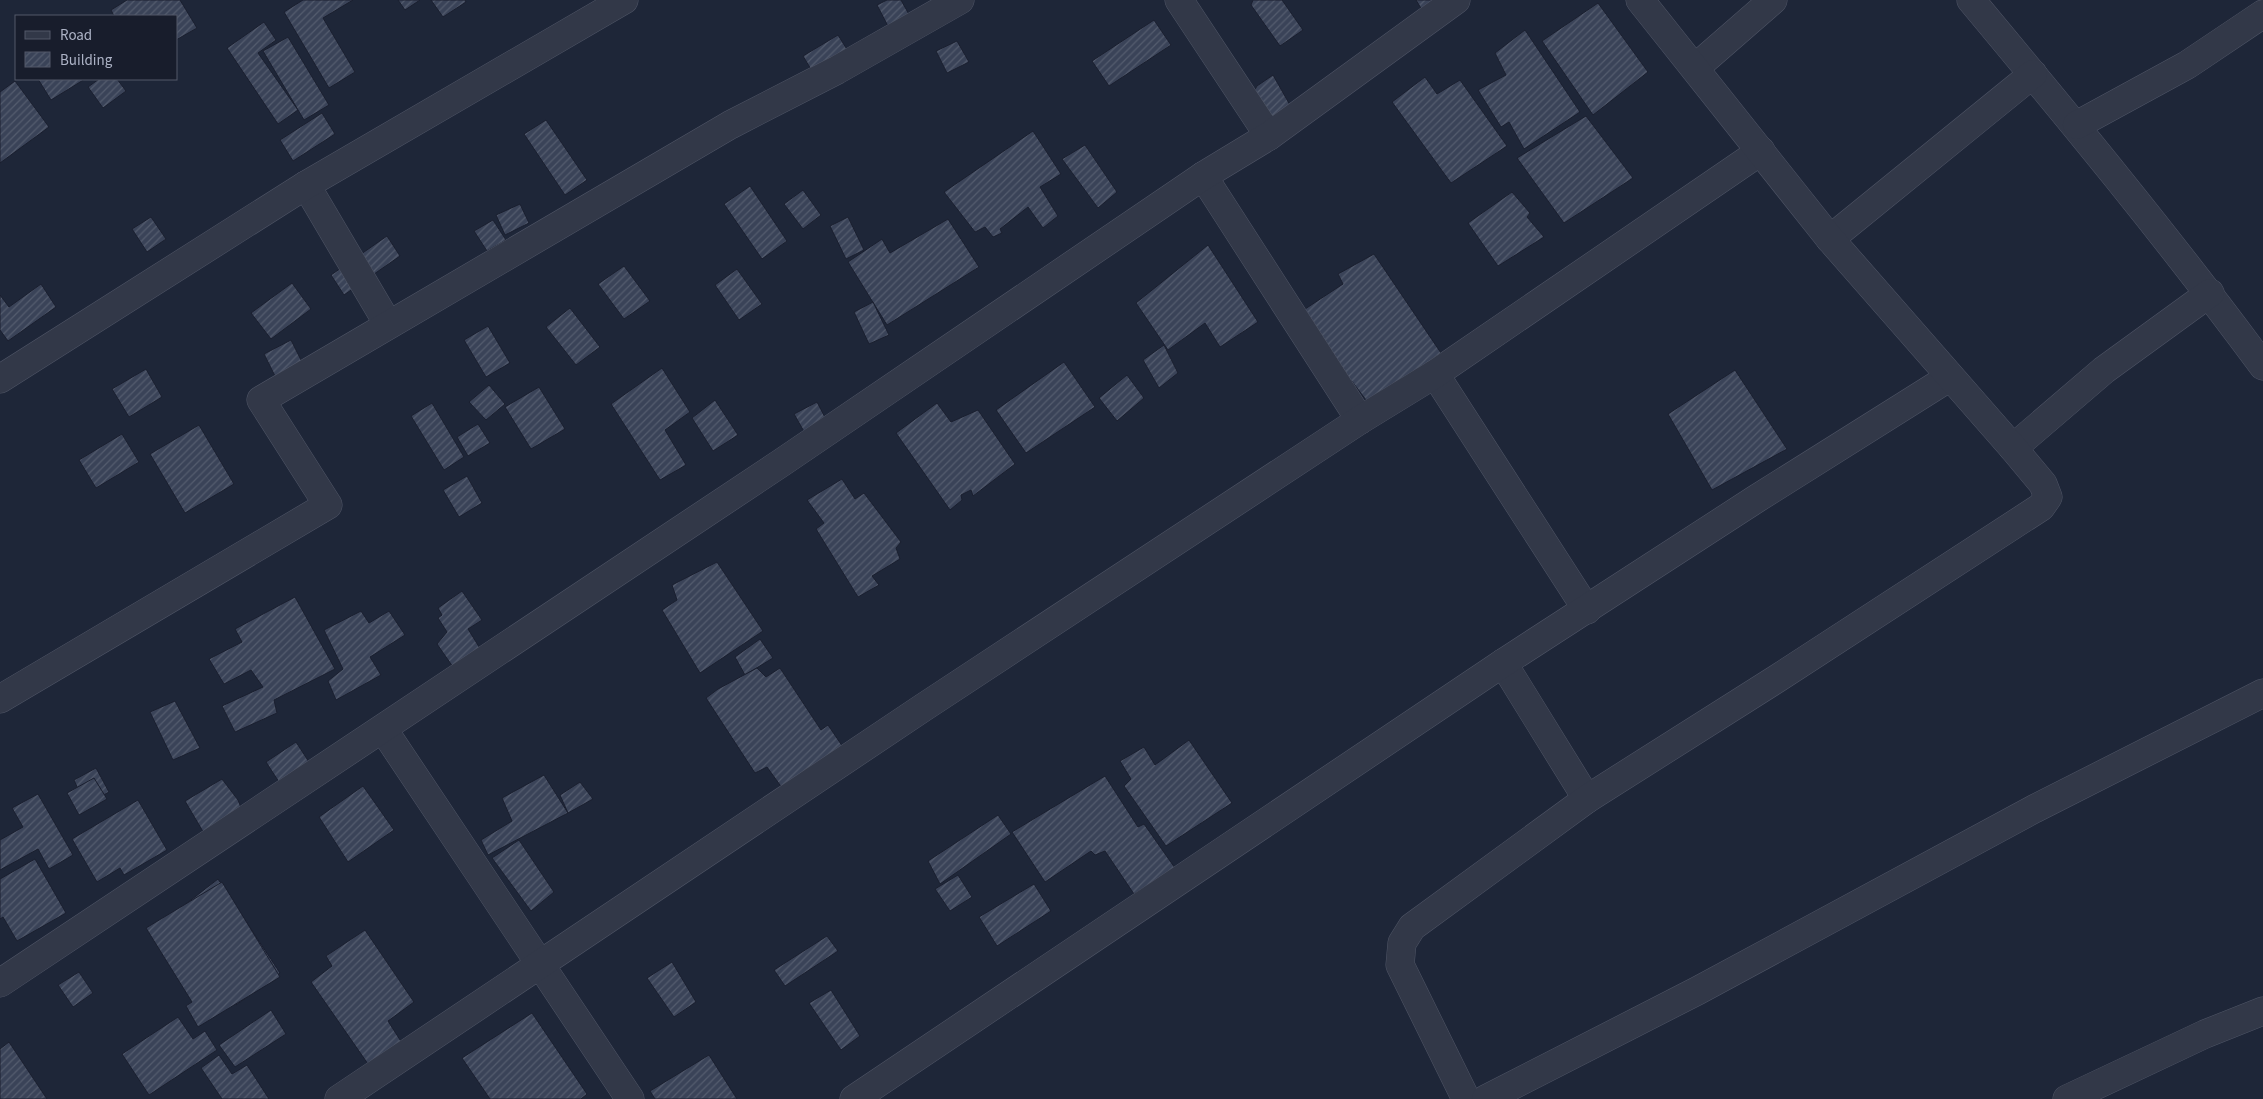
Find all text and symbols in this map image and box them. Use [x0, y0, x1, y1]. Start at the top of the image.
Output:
legend [15, 15, 178, 80]
text: Road [60, 25, 92, 46]
text: Building [60, 50, 113, 71]

